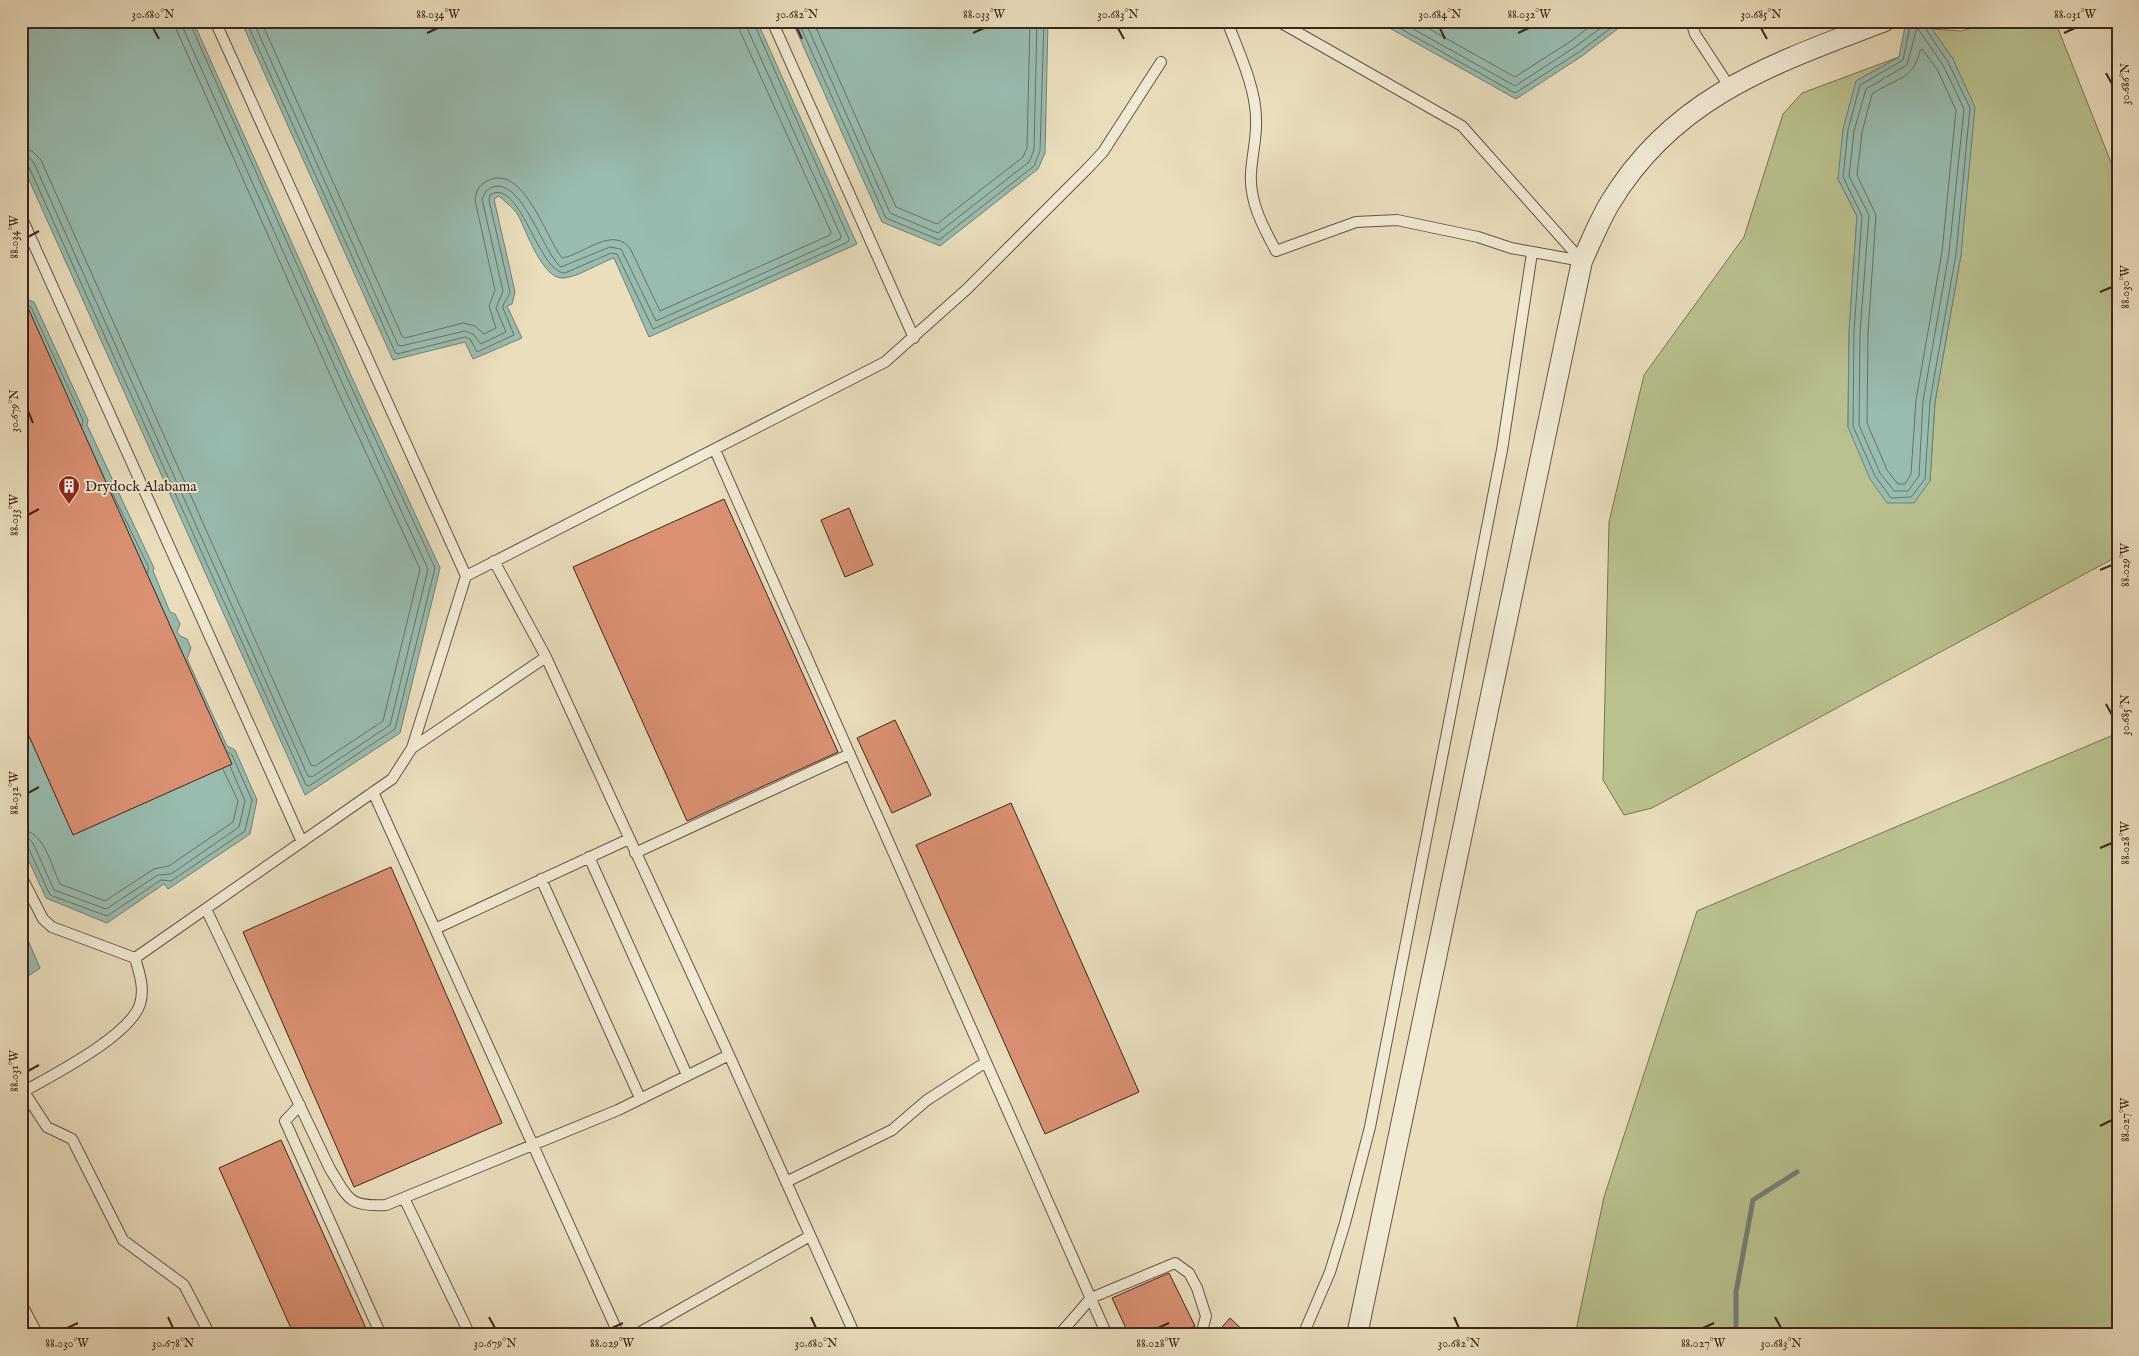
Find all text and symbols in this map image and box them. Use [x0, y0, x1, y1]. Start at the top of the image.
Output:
text: 30.680°N [132, 7, 175, 22]
text: 88.034°W [416, 7, 460, 22]
text: 30.682°N [776, 7, 819, 22]
text: 88.033°W [963, 7, 1006, 22]
text: 30.683°N [1097, 7, 1139, 22]
text: 30.684°N [1419, 7, 1462, 22]
text: 88.032°W [1507, 7, 1551, 22]
text: 30.685°N [1740, 7, 1782, 22]
text: 88.031°W [2054, 7, 2097, 22]
text: 30.686°N [2118, 62, 2133, 105]
text: 88.034°W [7, 215, 22, 259]
text: 88.030°W [2118, 265, 2133, 309]
text: 30.679°N [7, 389, 22, 433]
building icon: Drydock Alabama [57, 474, 81, 505]
place label: Drydock Alabama [85, 477, 197, 496]
text: 88.033°W [7, 493, 22, 536]
text: 88.029°W [2118, 542, 2133, 587]
text: 30.685°N [2118, 694, 2133, 736]
text: 88.032°W [7, 771, 22, 815]
text: 88.028°W [2118, 821, 2133, 865]
text: 88.031°W [7, 1049, 22, 1092]
text: 88.027°W [2118, 1097, 2133, 1142]
text: 88.030°W [45, 1336, 89, 1351]
text: 30.678°N [152, 1336, 195, 1351]
text: 30.679°N [473, 1336, 517, 1351]
text: 88.029°W [590, 1336, 635, 1351]
text: 30.680°N [795, 1336, 838, 1351]
text: 88.028°W [1136, 1336, 1180, 1351]
text: 30.682°N [1438, 1336, 1481, 1351]
text: 88.027°W [1681, 1336, 1726, 1351]
text: 30.683°N [1760, 1336, 1802, 1351]

